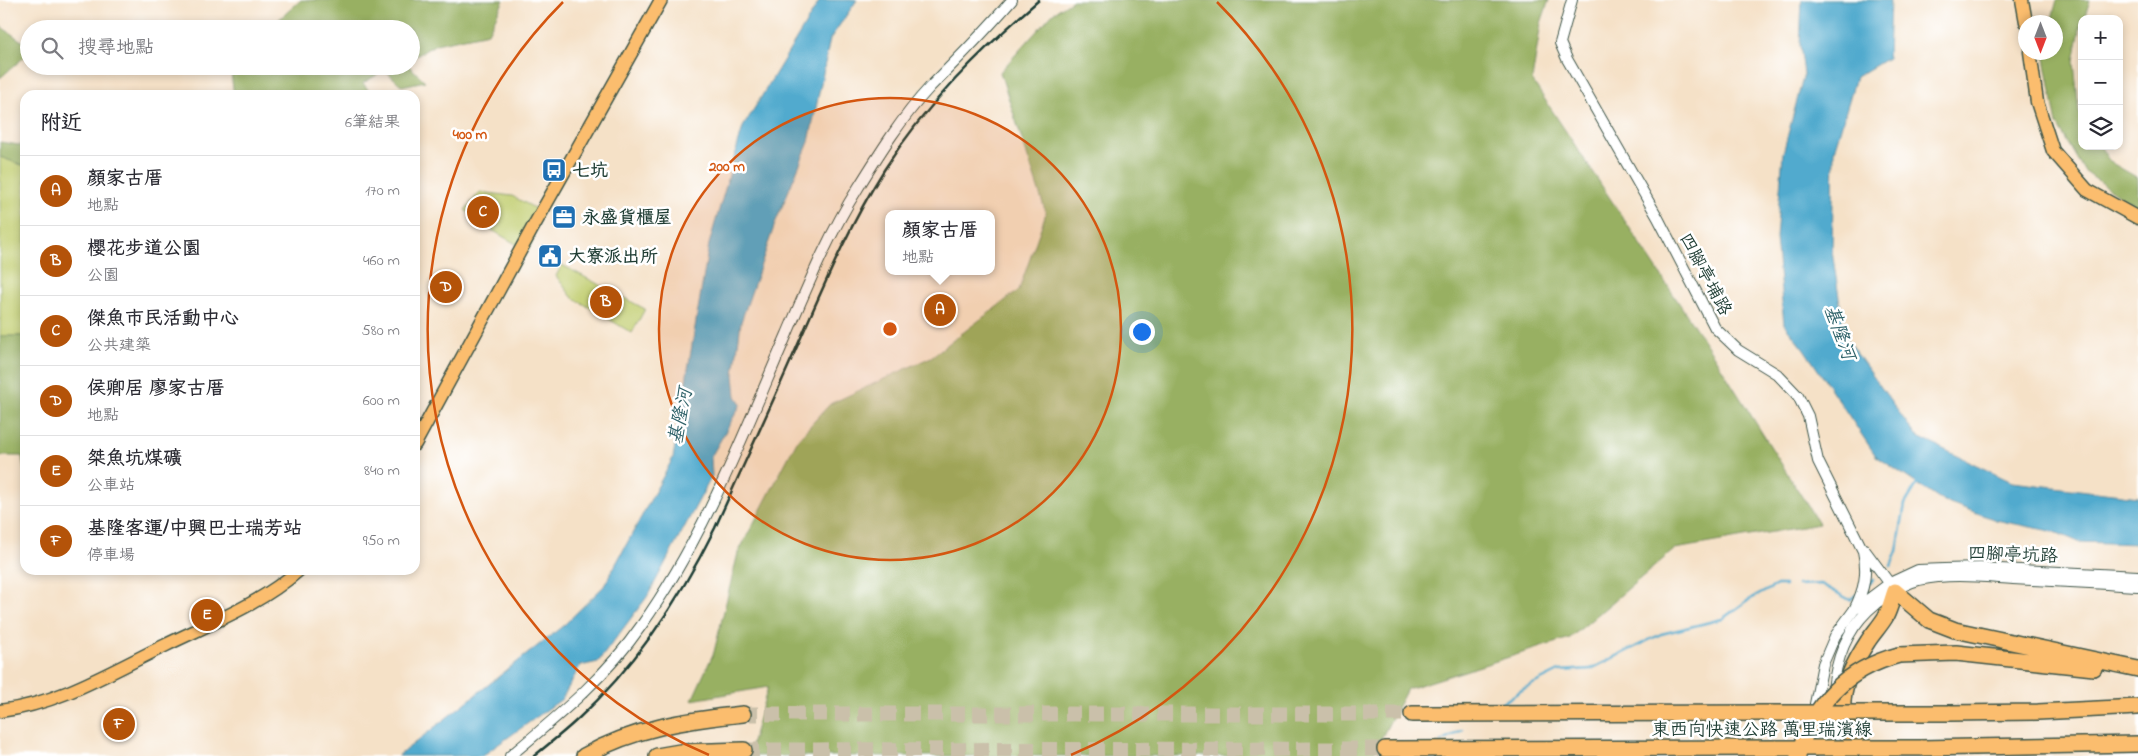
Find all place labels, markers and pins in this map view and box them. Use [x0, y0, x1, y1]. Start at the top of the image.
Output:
bus stop icon: 七坑 [541, 157, 567, 183]
place label: 七坑 [572, 159, 608, 185]
pin: C [467, 193, 499, 231]
office icon: 永盛貨櫃屋 [551, 204, 577, 230]
place label: 永盛貨櫃屋 [582, 206, 672, 232]
public building icon: 大寮派出所 [537, 243, 563, 269]
place label: 大寮派出所 [568, 245, 658, 271]
pin: D [430, 268, 462, 306]
pin: B [590, 283, 622, 321]
pin: A [924, 291, 956, 329]
centre of rings [881, 320, 899, 338]
pin: E [191, 596, 223, 634]
pin: F [103, 705, 135, 743]

